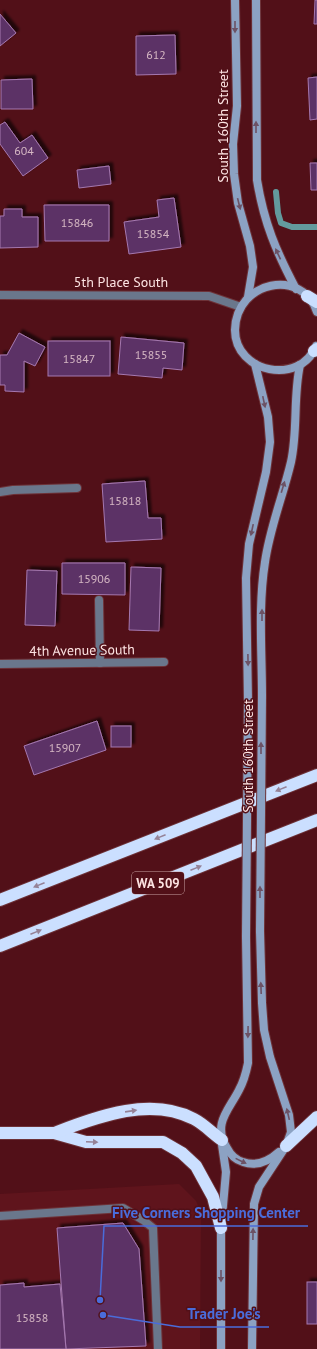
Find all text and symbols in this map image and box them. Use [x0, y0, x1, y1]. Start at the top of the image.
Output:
one-way arrow [232, 21, 238, 34]
house number: 612 [146, 47, 166, 62]
street label: South 160th Street [214, 69, 232, 183]
one-way arrow [253, 120, 259, 133]
house number: 604 [14, 143, 34, 158]
one-way arrow [236, 198, 242, 211]
house number: 15846 [61, 215, 93, 230]
house number: 15854 [137, 226, 170, 241]
one-way arrow [275, 248, 281, 260]
street label: 5th Place South [74, 273, 168, 291]
house number: 15855 [135, 347, 167, 362]
house number: 15847 [63, 351, 95, 366]
one-way arrow [262, 396, 268, 409]
one-way arrow [280, 481, 286, 493]
house number: 15818 [109, 493, 141, 508]
one-way arrow [249, 524, 255, 536]
house number: 15906 [78, 571, 110, 586]
one-way arrow [259, 608, 265, 621]
street label: 4th Avenue South [29, 640, 135, 660]
one-way arrow [245, 654, 251, 667]
street label: South 160th Street [239, 699, 257, 813]
house number: 15907 [49, 740, 81, 755]
one-way arrow [258, 741, 264, 754]
one-way arrow [274, 787, 286, 793]
one-way arrow [154, 834, 165, 840]
one-way arrow [191, 865, 203, 871]
road number: WA 509 [132, 872, 184, 894]
one-way arrow [32, 882, 44, 888]
one-way arrow [257, 885, 263, 898]
one-way arrow [31, 928, 43, 934]
one-way arrow [258, 981, 264, 994]
one-way arrow [245, 1026, 251, 1039]
one-way arrow [125, 1108, 137, 1114]
one-way arrow [285, 1108, 291, 1121]
one-way arrow [86, 1138, 98, 1145]
one-way arrow [236, 1158, 247, 1164]
callout: Five Corners Shopping Center [104, 1199, 308, 1226]
text: Five Corners Shopping Center [112, 1203, 301, 1222]
one-way arrow [250, 1227, 256, 1240]
one-way arrow [218, 1270, 224, 1283]
callout: Trader Joe's [180, 1300, 269, 1327]
text: Trader Joe's [187, 1304, 261, 1323]
house number: 15858 [16, 1310, 48, 1325]

